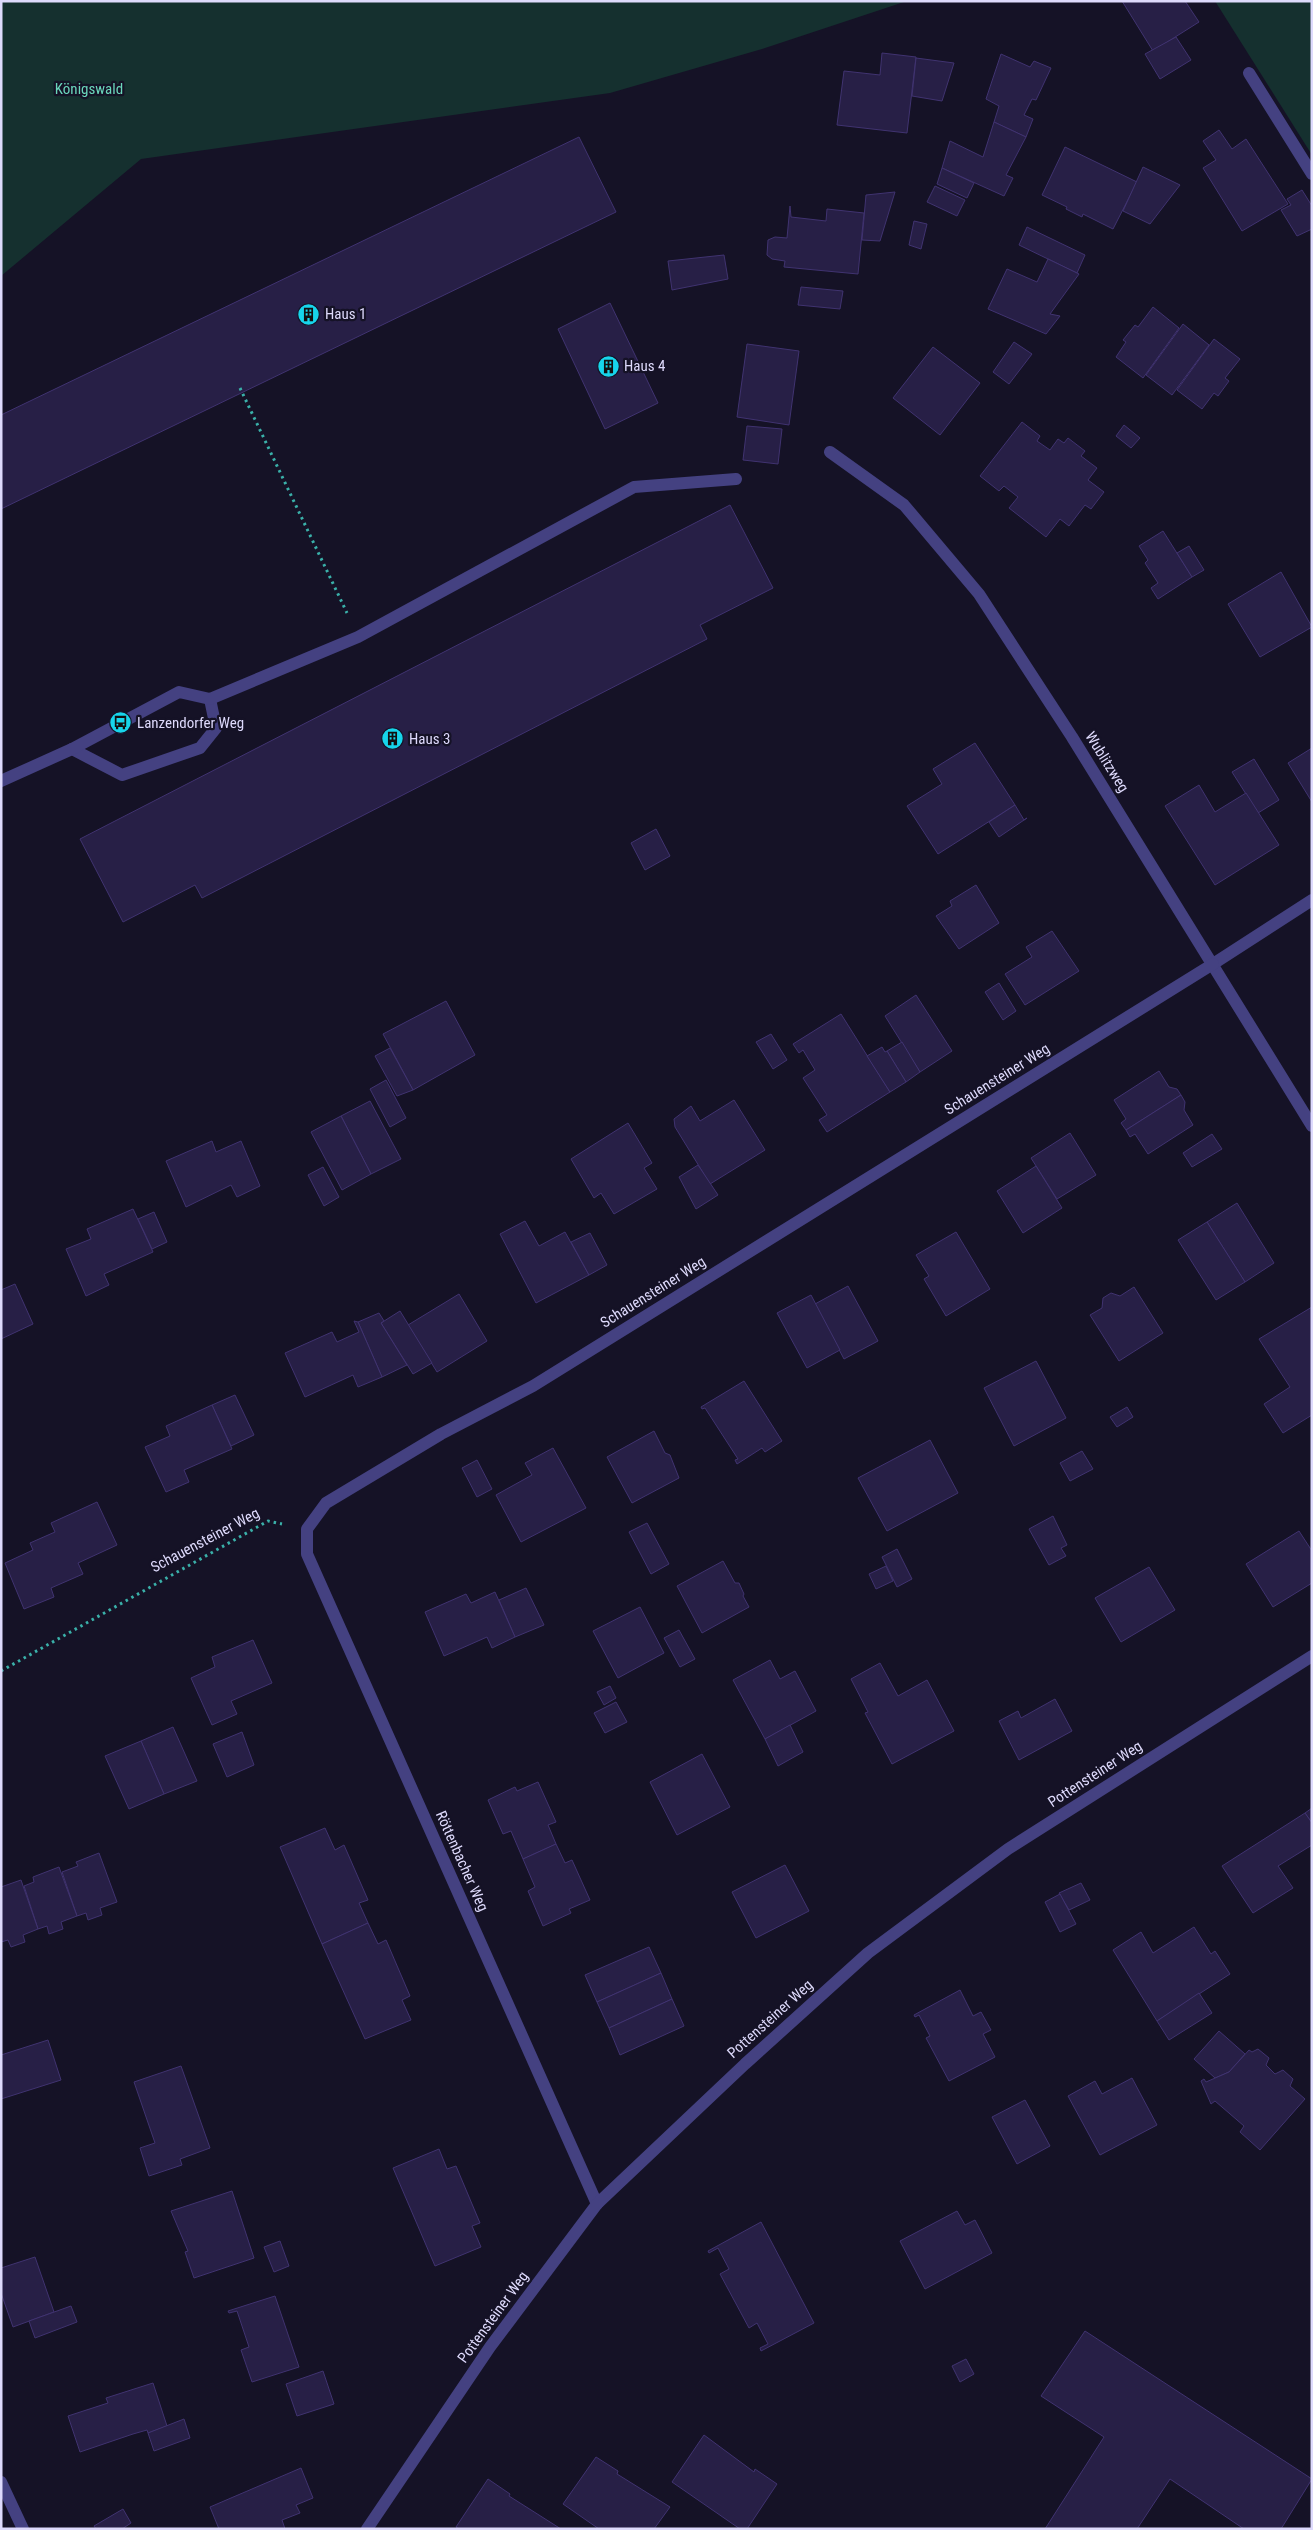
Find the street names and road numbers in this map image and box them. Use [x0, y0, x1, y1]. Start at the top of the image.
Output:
street label: Wublitzweg [1081, 728, 1133, 796]
street label: Schauensteiner Weg [941, 1039, 1053, 1119]
street label: Schauensteiner Weg [597, 1252, 709, 1332]
street label: Schauensteiner Weg [148, 1504, 262, 1576]
street label: Pottensteiner Weg [1045, 1737, 1145, 1811]
street label: Röttenbacher Weg [432, 1808, 492, 1914]
street label: Pottensteiner Weg [724, 1976, 816, 2062]
street label: Pottensteiner Weg [454, 2268, 532, 2366]

